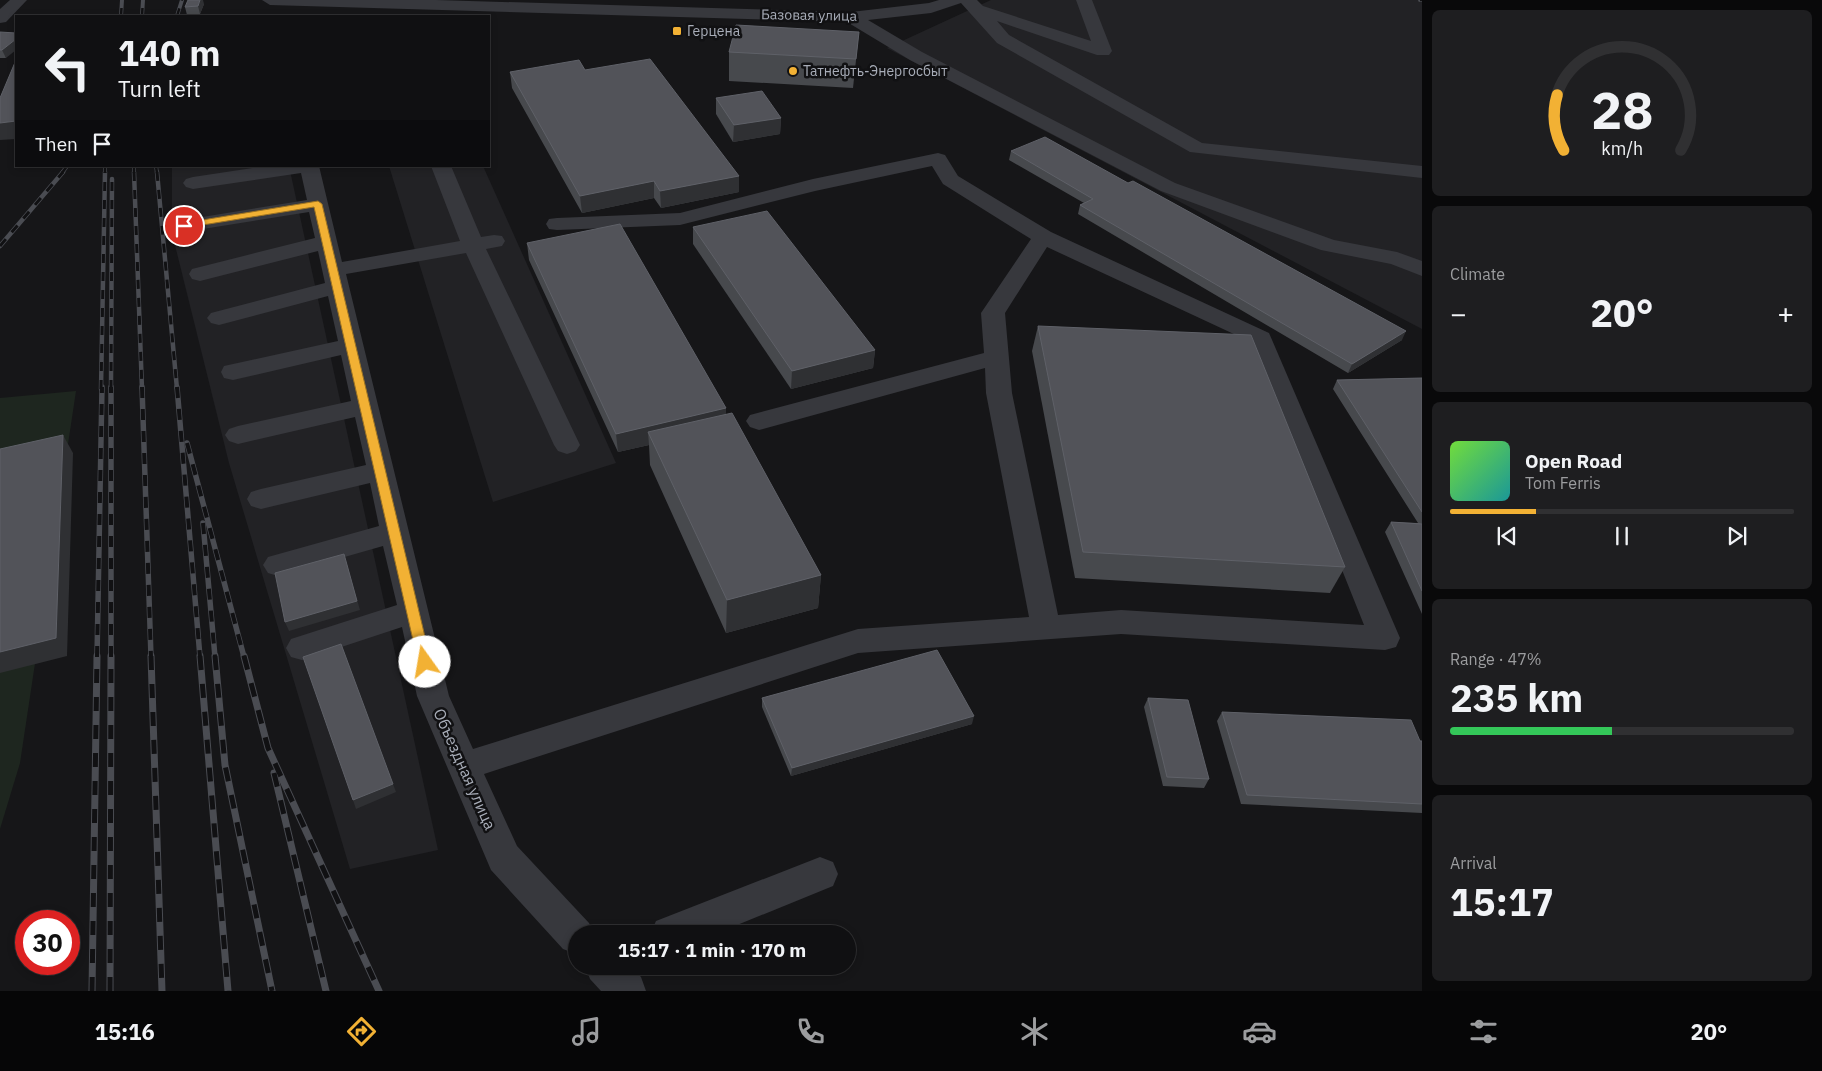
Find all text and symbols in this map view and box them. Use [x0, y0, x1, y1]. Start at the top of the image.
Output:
street label: Базовая улица [761, 5, 858, 25]
place label: Герцена [687, 22, 741, 40]
marker: Герцена [671, 25, 683, 37]
text: 140 m [118, 30, 221, 76]
icon: left [35, 35, 100, 100]
place label: Татнефть-Энергосбыт [803, 62, 948, 80]
marker: Татнефть-Энергосбыт [787, 65, 799, 77]
text: Turn left [118, 74, 201, 103]
text: 28 [1591, 76, 1653, 143]
icon: arrive [88, 130, 116, 158]
text: Then [35, 132, 78, 156]
text: km/h [1601, 137, 1643, 160]
pin [163, 205, 205, 247]
icon: arrive [170, 212, 198, 240]
text: Climate [1450, 264, 1505, 284]
text: 20° [1590, 288, 1654, 337]
text: − [1450, 295, 1467, 332]
text: + [1777, 295, 1794, 332]
text: Open Road [1525, 449, 1622, 473]
text: Tom Ferris [1525, 473, 1601, 493]
icon: previous [1493, 522, 1521, 550]
icon: pause [1608, 522, 1636, 550]
icon: next [1723, 522, 1751, 550]
position arrow [398, 635, 450, 687]
text: Range · 47% [1450, 649, 1542, 669]
text: 235 km [1450, 673, 1583, 722]
street label: Объездная улица [429, 705, 501, 833]
text: Arrival [1450, 853, 1497, 873]
text: 15:17 [1450, 877, 1554, 926]
speed limit sign: 30 [15, 910, 80, 975]
text: 15:17 · 1 min · 170 m [618, 938, 806, 962]
icon: directions [344, 1014, 379, 1049]
icon: music [569, 1014, 604, 1049]
icon: phone [793, 1014, 828, 1049]
icon: climate [1017, 1014, 1052, 1049]
icon: car [1242, 1014, 1277, 1049]
icon: filters [1466, 1014, 1501, 1049]
text: 15:16 [95, 1017, 155, 1046]
text: 20° [1690, 1017, 1727, 1046]

